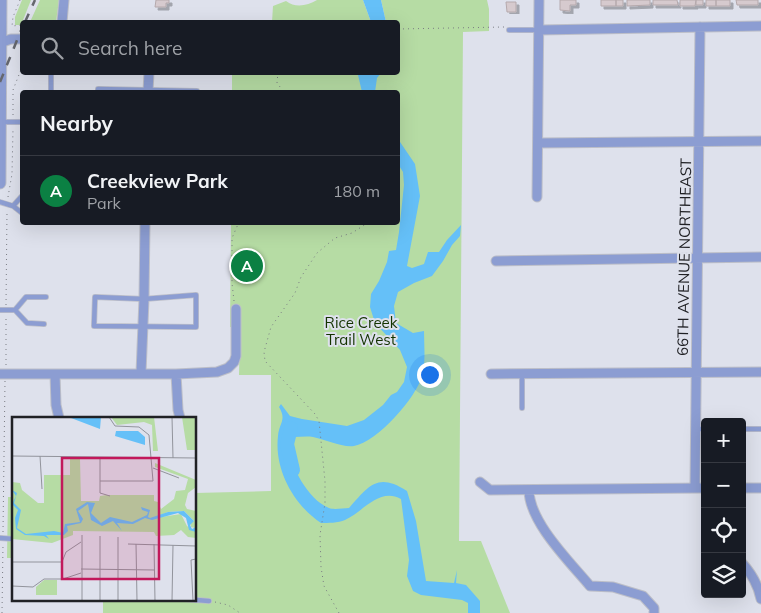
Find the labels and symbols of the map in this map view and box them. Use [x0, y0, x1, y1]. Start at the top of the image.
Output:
street label: 66TH AVENUE NORTHEAST [673, 158, 695, 356]
pin: A [231, 247, 263, 285]
park label: Rice Creek Trail West [325, 313, 398, 349]
your location [417, 362, 443, 388]
inset map [12, 417, 196, 600]

